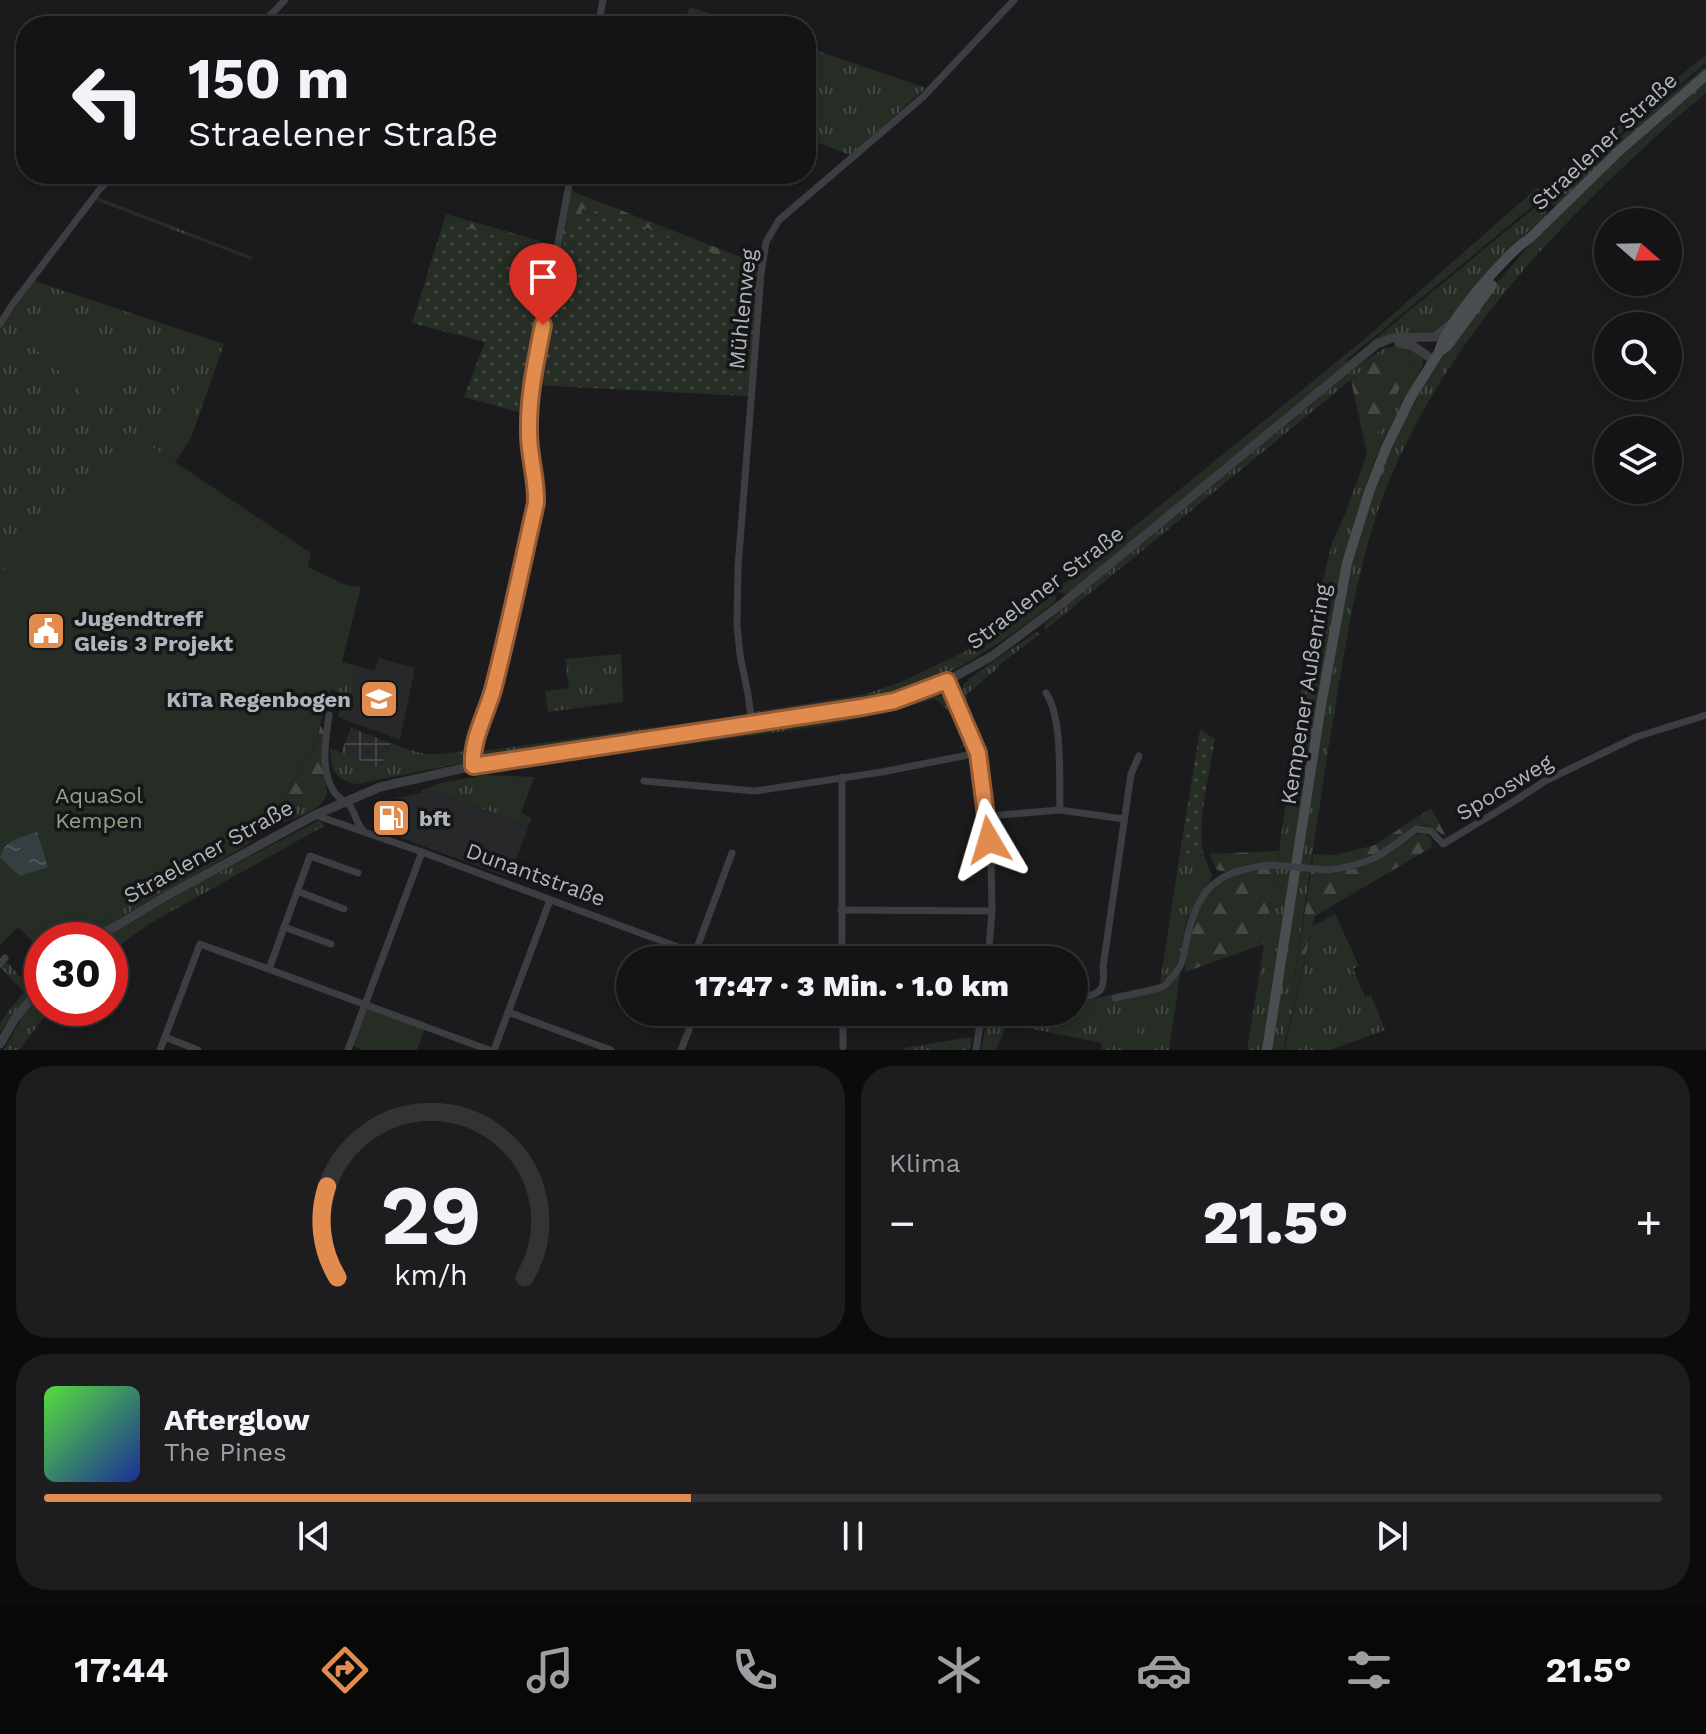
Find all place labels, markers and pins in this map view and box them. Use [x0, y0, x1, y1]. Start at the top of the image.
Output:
pin [509, 243, 577, 325]
place label: Jugendtreff Gleis 3 Projekt [74, 606, 234, 656]
public building icon: Jugendtreff Gleis 3 Projekt [25, 610, 67, 652]
school or university icon: KiTa Regenbogen [358, 678, 400, 720]
place label: KiTa Regenbogen [166, 687, 351, 712]
fuel station icon: bft [370, 797, 412, 839]
place label: bft [419, 806, 451, 831]

